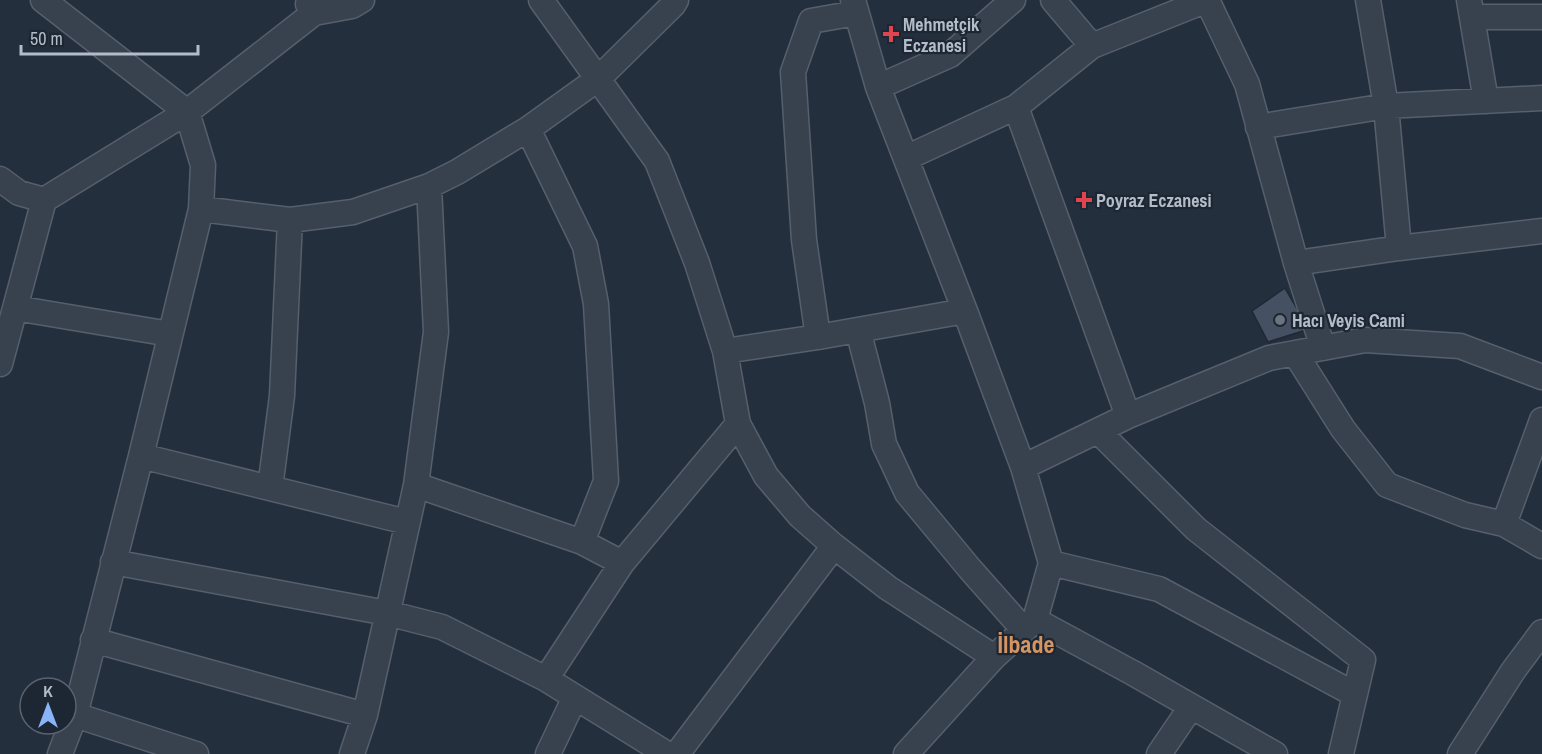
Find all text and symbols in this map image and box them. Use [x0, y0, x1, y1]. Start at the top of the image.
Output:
place label: Mehmetçik Eczanesi [903, 12, 980, 58]
scale bar [21, 18, 198, 56]
text: 50 m [30, 26, 63, 51]
marker: Mehmetçik Eczanesi [884, 27, 898, 41]
place label: Poyraz Eczanesi [1096, 188, 1212, 213]
marker: Poyraz Eczanesi [1077, 193, 1091, 207]
place label: Hacı Veyis Cami [1292, 308, 1405, 333]
marker: Hacı Veyis Cami [1273, 313, 1287, 327]
district label: İlbade [998, 628, 1054, 660]
north arrow [18, 676, 78, 736]
text: K [43, 680, 53, 702]

